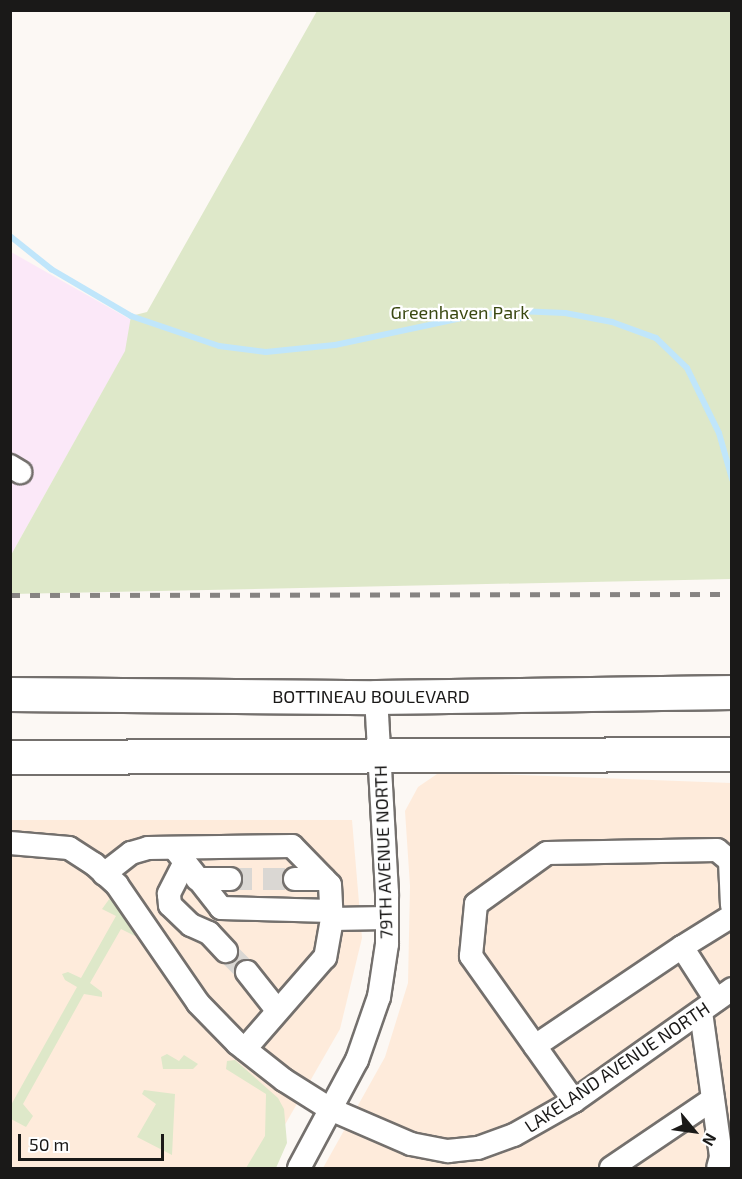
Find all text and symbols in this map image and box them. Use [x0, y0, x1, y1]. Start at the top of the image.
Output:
park label: Greenhaven Park [391, 301, 529, 323]
street label: BOTTINEAU BOULEVARD [272, 685, 470, 707]
street label: 79TH AVENUE NORTH [369, 764, 397, 940]
street label: LAKELAND AVENUE NORTH [520, 997, 714, 1137]
north arrow [664, 1101, 724, 1161]
scale bar [21, 1122, 166, 1160]
text: N [699, 1130, 721, 1150]
text: 50 m [29, 1133, 69, 1155]

